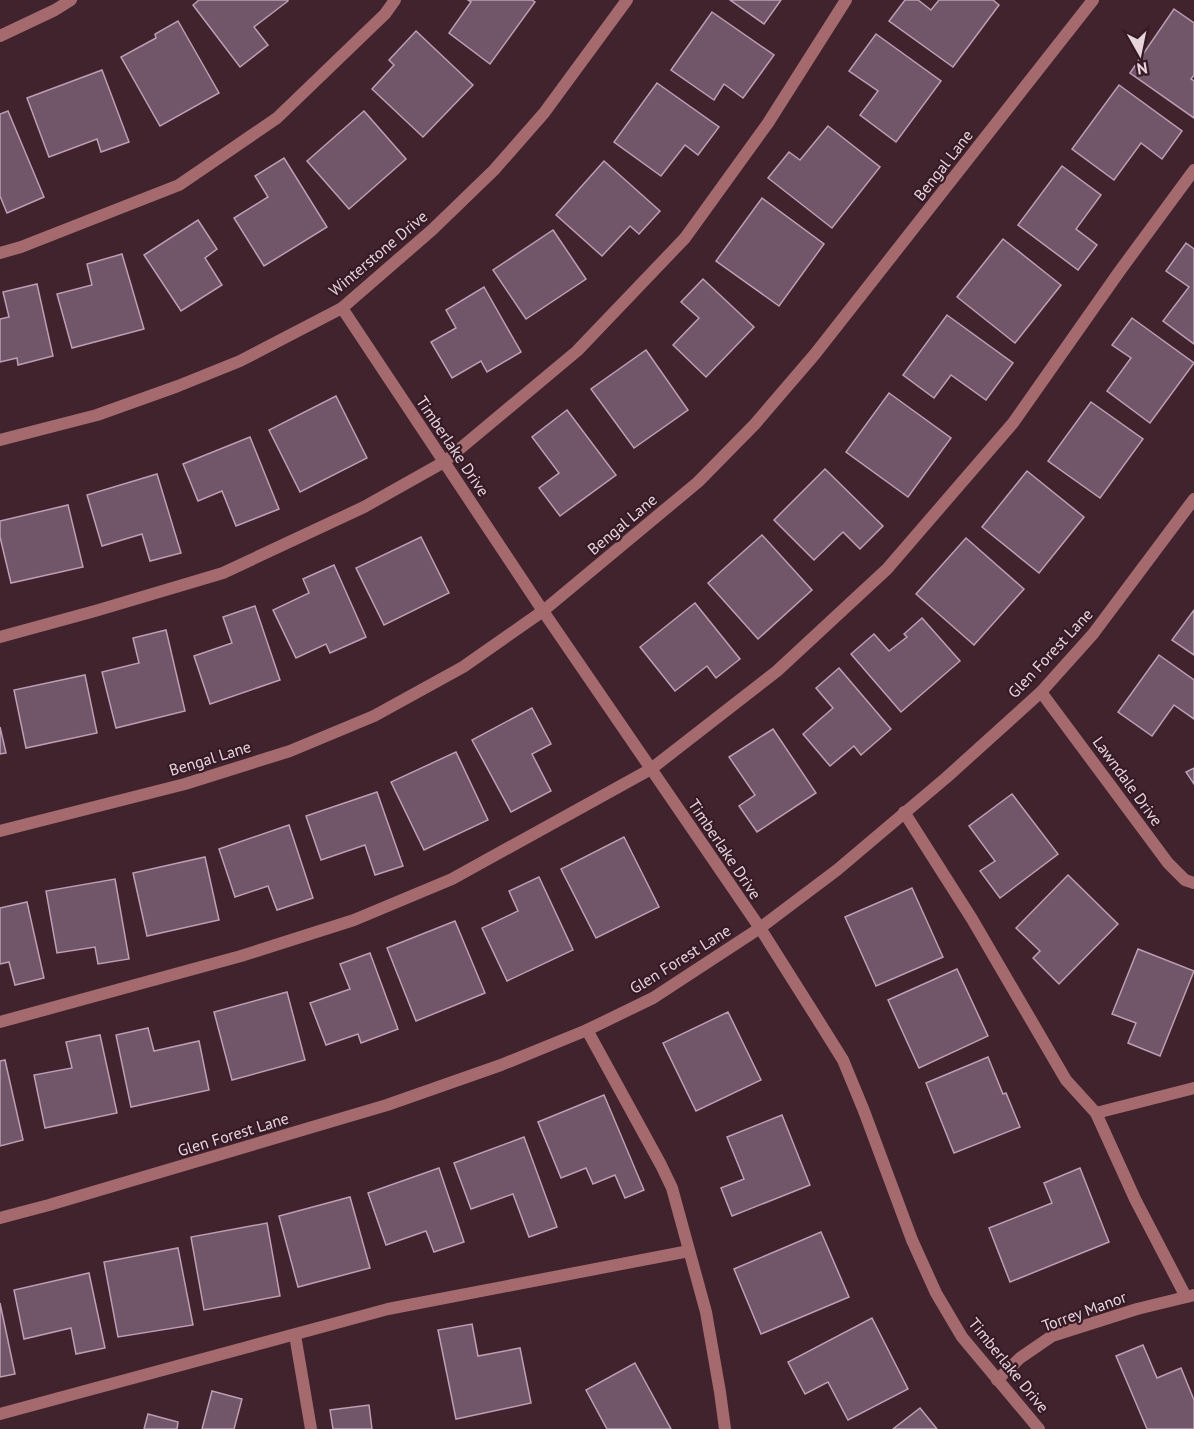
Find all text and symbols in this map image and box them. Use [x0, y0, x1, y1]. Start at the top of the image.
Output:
north arrow [1110, 24, 1170, 84]
text: N [1136, 58, 1149, 80]
street label: Bengal Lane [909, 126, 977, 204]
street label: Winterstone Drive [325, 206, 431, 300]
street label: Timberlake Drive [412, 392, 494, 500]
street label: Bengal Lane [583, 489, 661, 559]
street label: Glen Forest Lane [1003, 604, 1097, 702]
street label: Lawndale Drive [1089, 732, 1167, 830]
street label: Bengal Lane [167, 736, 253, 780]
street label: Timberlake Drive [684, 795, 766, 903]
street label: Glen Forest Lane [626, 920, 734, 998]
street label: Glen Forest Lane [175, 1108, 291, 1160]
street label: Torrey Manor [1039, 1286, 1130, 1336]
street label: Timberlake Drive [965, 1313, 1053, 1417]

